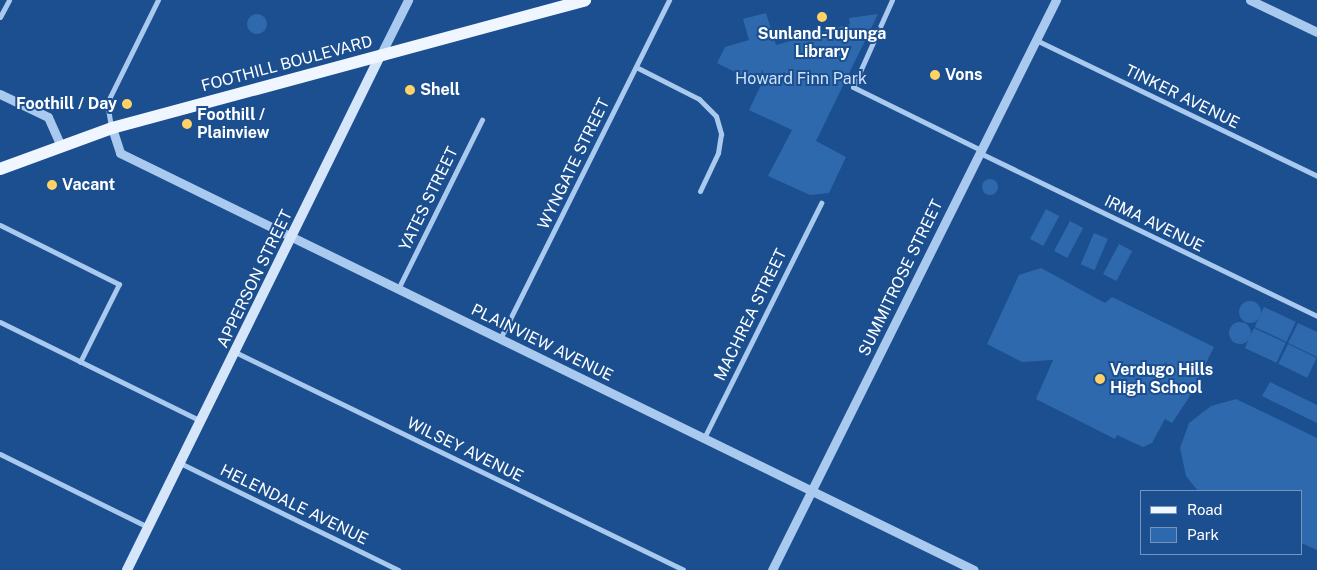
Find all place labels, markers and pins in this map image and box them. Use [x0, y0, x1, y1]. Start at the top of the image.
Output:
marker: Sunland-Tujunga Library [816, 11, 828, 23]
place label: Sunland-Tujunga Library [758, 24, 886, 62]
place label: Vons [945, 65, 982, 85]
marker: Vons [929, 69, 941, 81]
place label: Shell [420, 80, 460, 100]
marker: Shell [404, 84, 416, 96]
place label: Foothill / Day [16, 94, 117, 114]
marker: Foothill / Day [121, 98, 133, 110]
place label: Foothill / Plainview [197, 105, 269, 143]
marker: Foothill / Plainview [181, 118, 193, 130]
place label: Vacant [62, 175, 115, 195]
marker: Vacant [46, 179, 58, 191]
place label: Verdugo Hills High School [1110, 360, 1213, 398]
marker: Verdugo Hills High School [1094, 373, 1106, 385]

